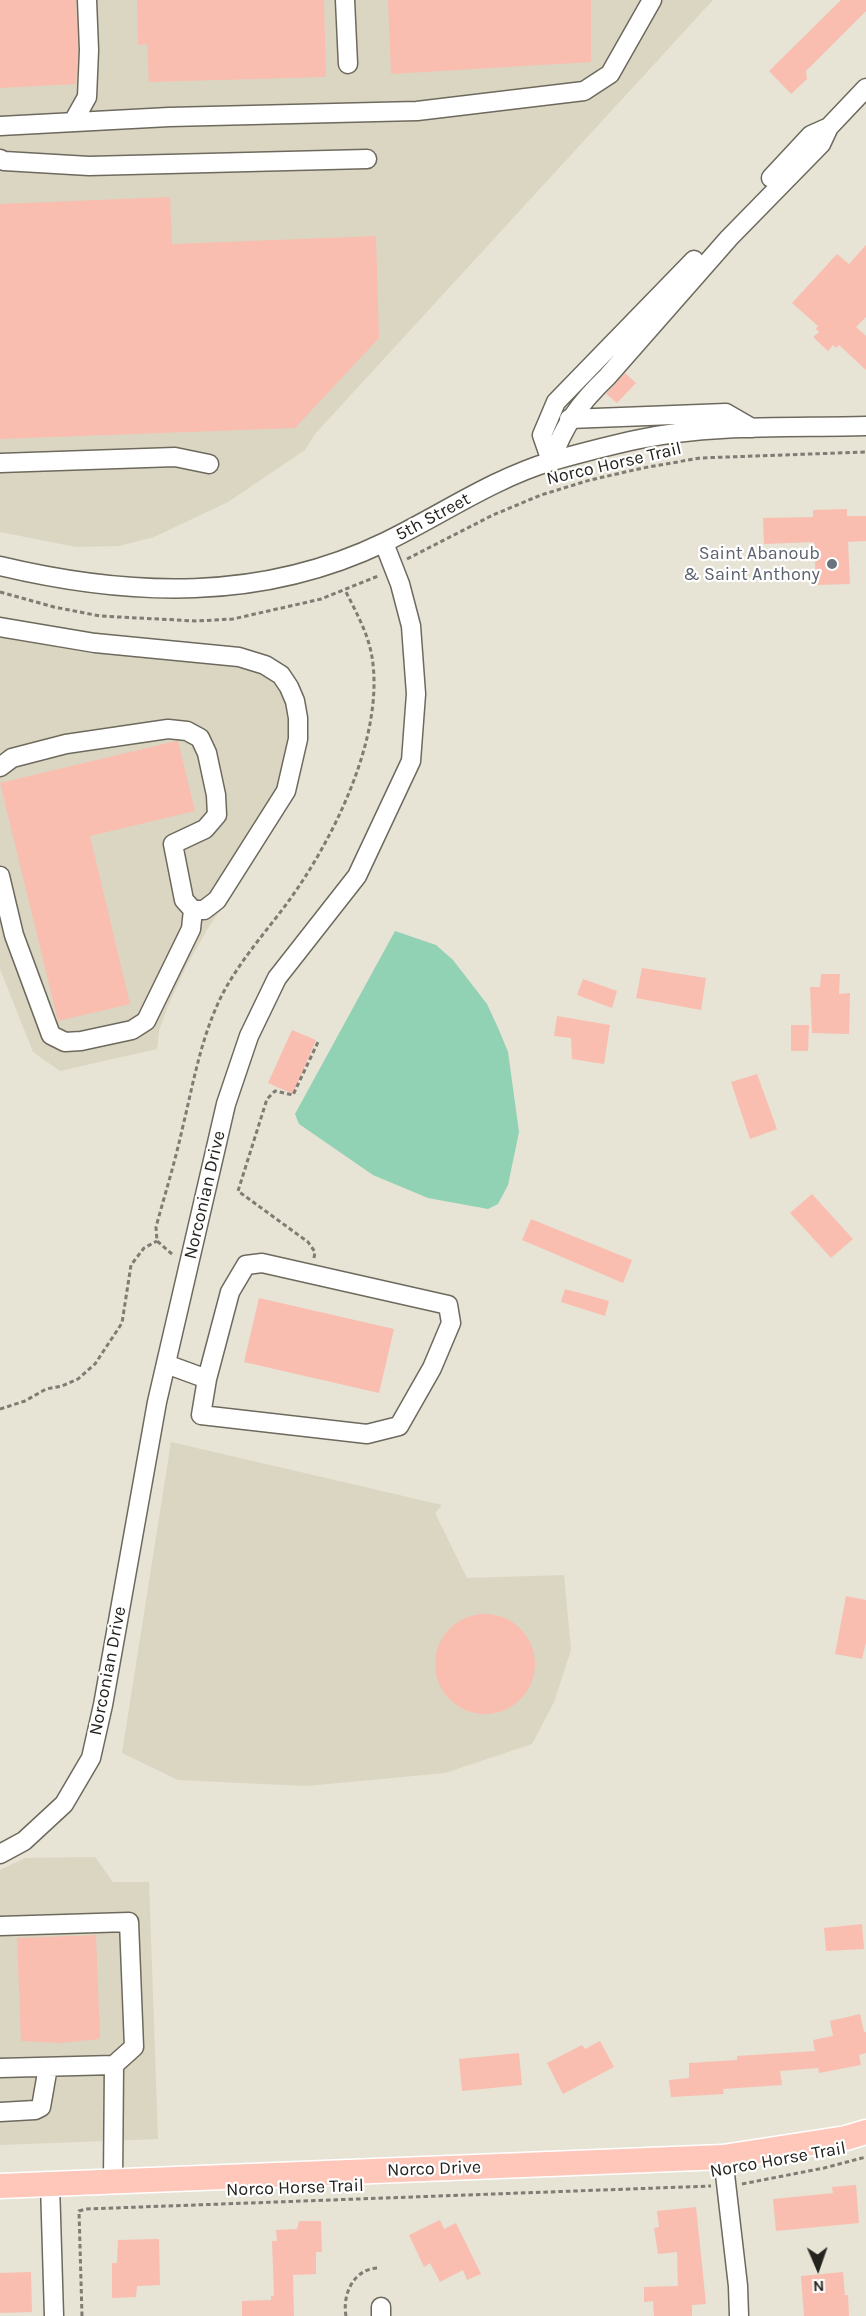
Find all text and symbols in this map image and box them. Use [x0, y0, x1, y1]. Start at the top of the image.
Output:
street label: Norco Horse Trail [544, 438, 684, 490]
street label: 5th Street [392, 488, 474, 546]
place label: Saint Abanoub & Saint Anthony [683, 543, 820, 586]
marker: Saint Abanoub & Saint Anthony [825, 557, 839, 571]
street label: Norconian Drive [180, 1129, 230, 1261]
street label: Norconian Drive [85, 1605, 131, 1737]
street label: Norco Horse Trail [708, 2137, 848, 2183]
street label: Norco Drive [387, 2157, 481, 2181]
street label: Norco Horse Trail [226, 2175, 364, 2201]
north arrow [788, 2238, 848, 2298]
text: N [813, 2277, 825, 2296]

